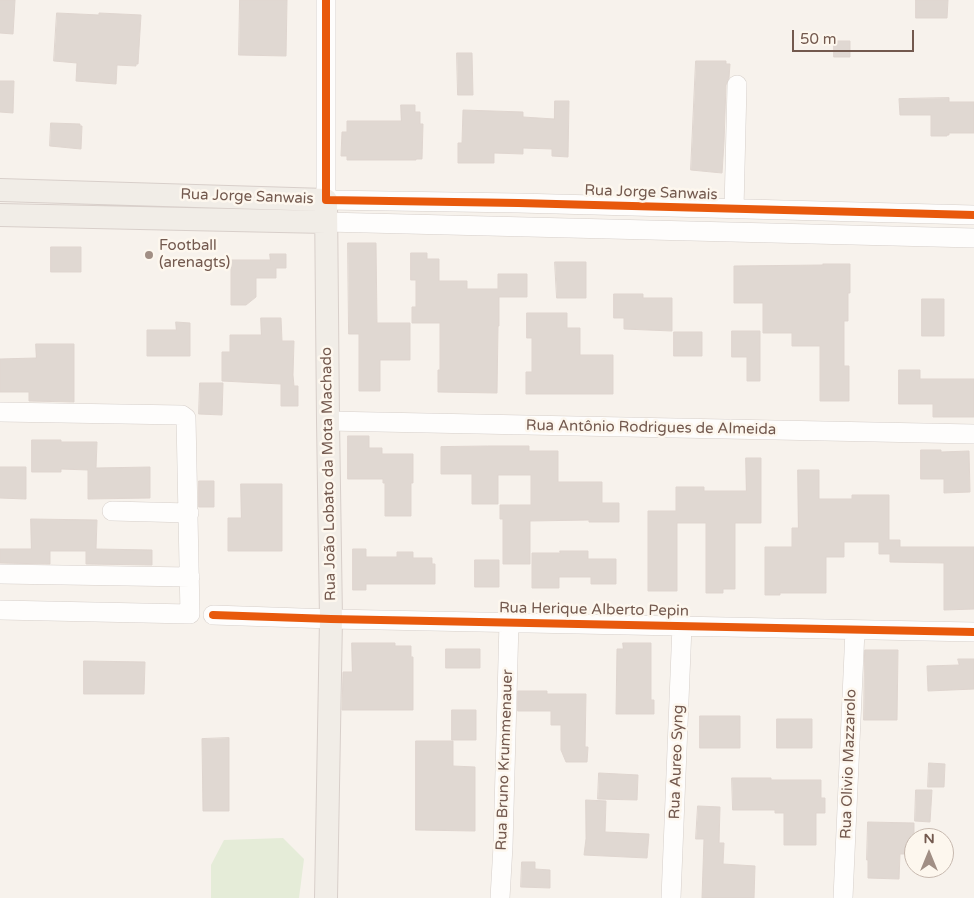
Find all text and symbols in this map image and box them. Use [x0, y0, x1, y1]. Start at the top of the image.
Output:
scale bar [794, 20, 916, 52]
text: 50 m [800, 30, 837, 48]
street label: Rua Jorge Sanwais [584, 182, 718, 204]
street label: Rua Jorge Sanwais [180, 186, 314, 208]
place label: Football (arenagts) [159, 237, 230, 272]
marker: Football (arenagts) [143, 249, 155, 261]
street label: Rua João Lobato da Mota Machado [318, 347, 340, 601]
street label: Rua Antônio Rodrigues de Almeida [526, 417, 776, 439]
street label: Rua Herique Alberto Pepin [499, 599, 689, 621]
street label: Rua Bruno Krummenauer [493, 669, 517, 851]
street label: Rua Olivio Mazzarolo [837, 689, 861, 839]
street label: Rua Aureo Syng [666, 704, 688, 820]
north arrow [904, 828, 954, 878]
text: N [923, 830, 935, 847]

